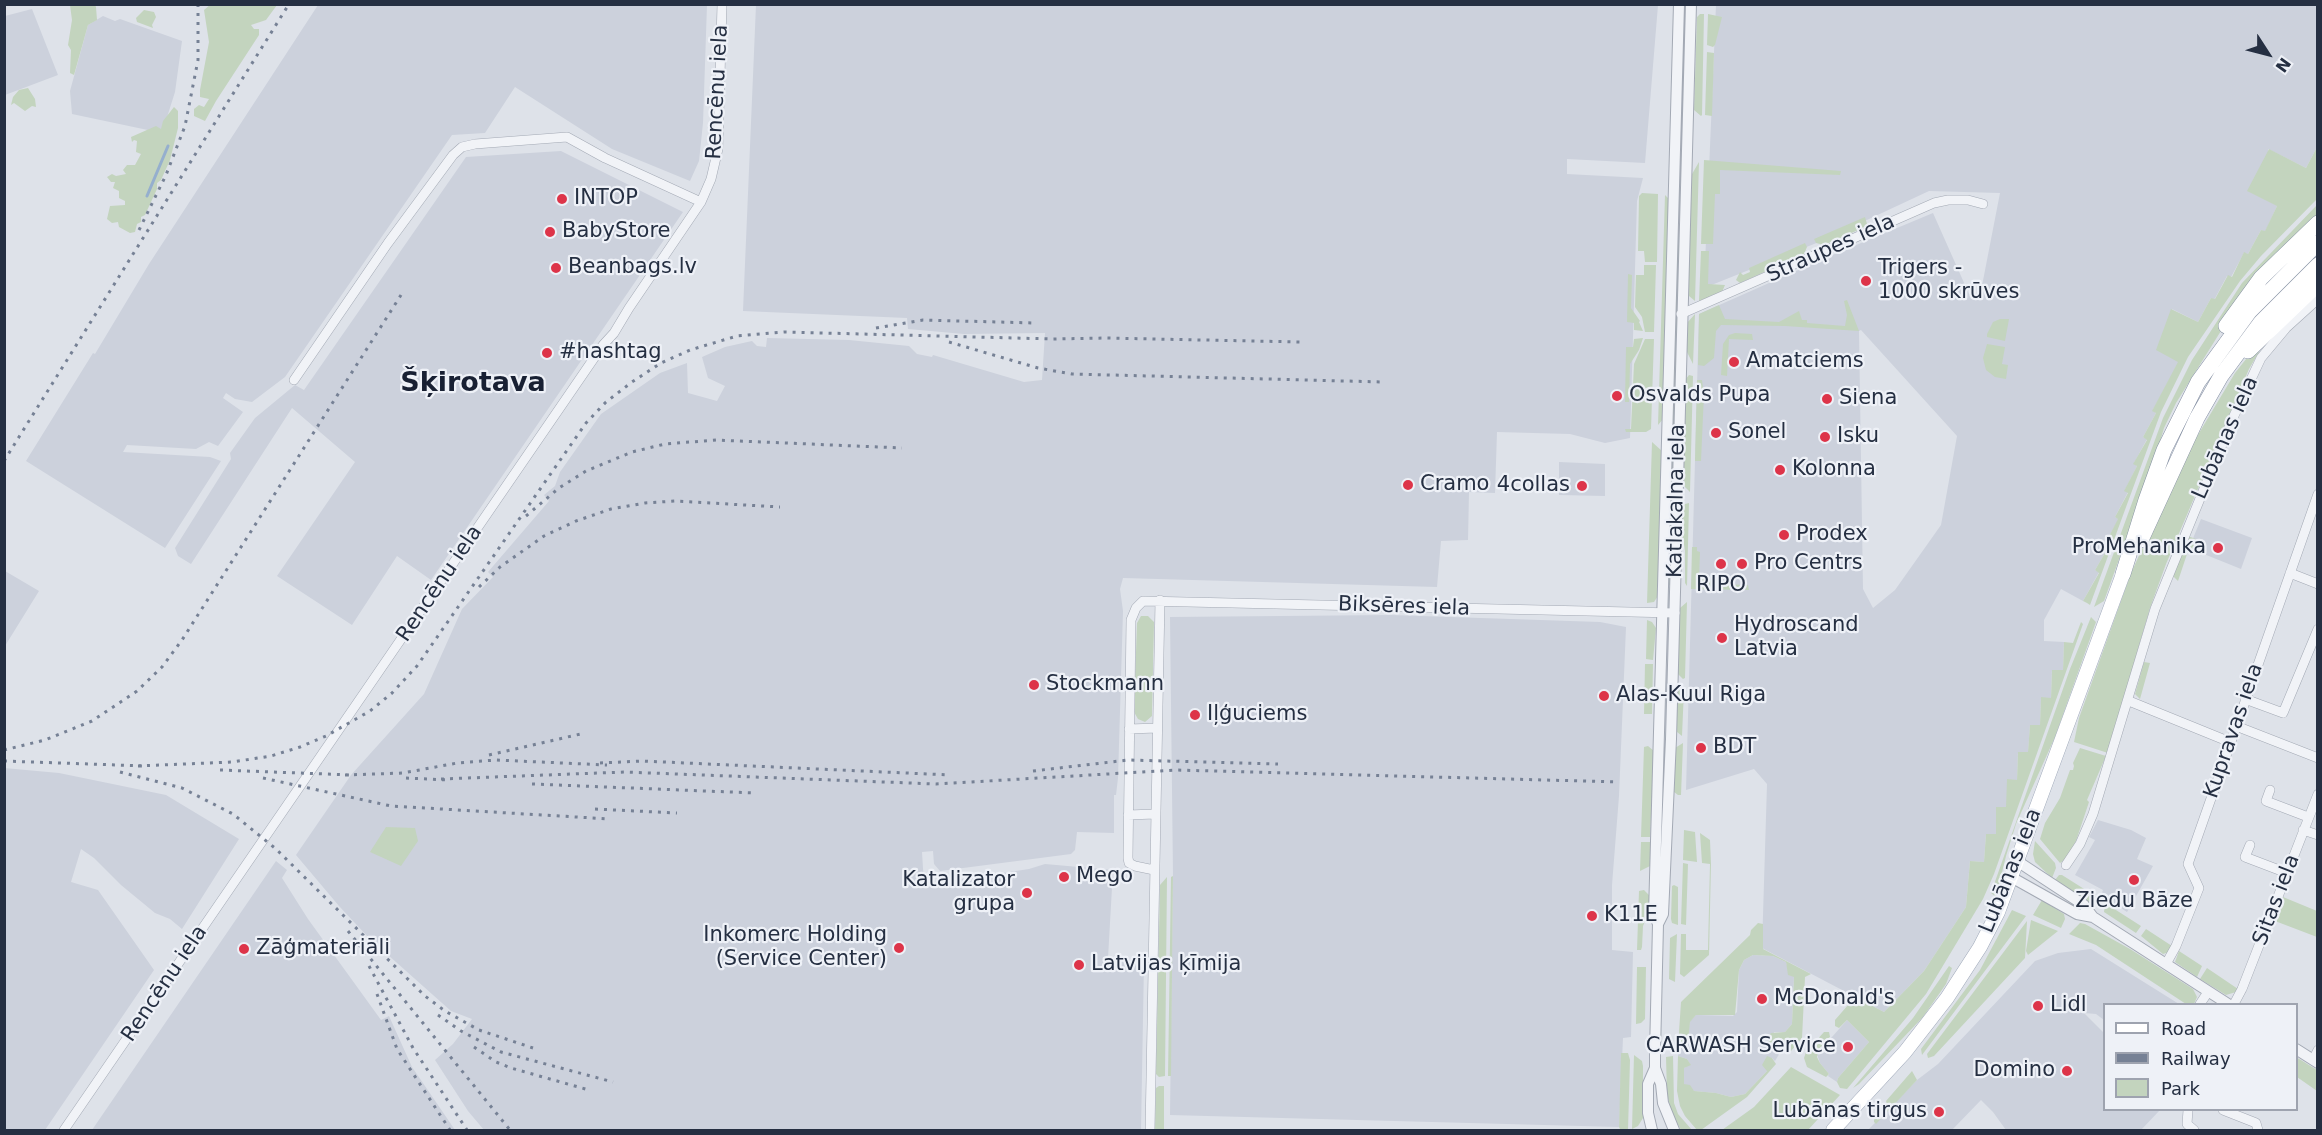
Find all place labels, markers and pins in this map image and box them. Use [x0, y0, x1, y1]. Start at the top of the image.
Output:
place label: INTOP [574, 186, 638, 212]
marker: INTOP [555, 192, 569, 206]
place label: BabyStore [562, 219, 671, 245]
marker: BabyStore [543, 225, 557, 239]
place label: Beanbags.lv [568, 255, 697, 281]
place label: Trigers - 1000 skrūves [1878, 256, 2019, 306]
marker: Beanbags.lv [549, 261, 563, 275]
marker: Trigers - 1000 skrūves [1859, 274, 1873, 288]
place label: #hashtag [559, 340, 661, 366]
marker: #hashtag [540, 346, 554, 360]
place label: Amatciems [1746, 349, 1864, 375]
marker: Amatciems [1727, 355, 1741, 369]
place label: Osvalds Pupa [1629, 383, 1770, 409]
place label: Siena [1839, 386, 1897, 412]
marker: Osvalds Pupa [1610, 389, 1624, 403]
marker: Siena [1820, 392, 1834, 406]
place label: Sonel [1728, 420, 1786, 446]
place label: Isku [1837, 424, 1879, 450]
marker: Sonel [1709, 426, 1723, 440]
marker: Isku [1818, 430, 1832, 444]
place label: Kolonna [1792, 457, 1876, 483]
marker: Kolonna [1773, 463, 1787, 477]
place label: Cramo [1420, 472, 1489, 498]
place label: 4collas [1497, 473, 1570, 499]
marker: Cramo [1401, 478, 1415, 492]
marker: 4collas [1575, 479, 1589, 493]
place label: Prodex [1796, 522, 1868, 548]
marker: Prodex [1777, 528, 1791, 542]
place label: ProMehanika [2072, 535, 2206, 561]
marker: ProMehanika [2211, 541, 2225, 555]
place label: Pro Centrs [1754, 551, 1863, 577]
marker: RIPO [1714, 557, 1728, 571]
marker: Pro Centrs [1735, 557, 1749, 571]
place label: RIPO [1696, 573, 1746, 599]
place label: Hydroscand Latvia [1734, 613, 1859, 663]
marker: Hydroscand Latvia [1715, 631, 1729, 645]
place label: Stockmann [1046, 672, 1164, 698]
marker: Stockmann [1027, 678, 1041, 692]
place label: Alas-Kuul Riga [1616, 683, 1766, 709]
marker: Alas-Kuul Riga [1597, 689, 1611, 703]
place label: Iļģuciems [1207, 702, 1307, 728]
marker: Iļģuciems [1188, 708, 1202, 722]
place label: BDT [1713, 735, 1756, 761]
marker: BDT [1694, 741, 1708, 755]
place label: Mego [1076, 864, 1133, 890]
place label: Katalizator grupa [902, 868, 1015, 918]
marker: Mego [1057, 870, 1071, 884]
marker: Ziedu Bāze [2127, 873, 2141, 887]
marker: Katalizator grupa [1020, 886, 1034, 900]
place label: Ziedu Bāze [2075, 889, 2193, 915]
place label: K11E [1604, 903, 1658, 929]
marker: K11E [1585, 909, 1599, 923]
place label: Inkomerc Holding (Service Center) [703, 923, 887, 973]
place label: Zāģmateriāli [256, 936, 390, 962]
marker: Inkomerc Holding (Service Center) [892, 941, 906, 955]
marker: Zāģmateriāli [237, 942, 251, 956]
place label: Latvijas ķīmija [1091, 952, 1241, 978]
marker: Latvijas ķīmija [1072, 958, 1086, 972]
place label: McDonald's [1774, 986, 1895, 1012]
marker: McDonald's [1755, 992, 1769, 1006]
place label: Lidl [2050, 993, 2087, 1019]
marker: Lidl [2031, 999, 2045, 1013]
place label: CARWASH Service [1646, 1034, 1836, 1060]
marker: CARWASH Service [1841, 1040, 1855, 1054]
place label: Domino [1974, 1058, 2055, 1084]
marker: Domino [2060, 1064, 2074, 1078]
place label: Lubānas tirgus [1772, 1099, 1927, 1125]
marker: Lubānas tirgus [1932, 1105, 1946, 1119]

